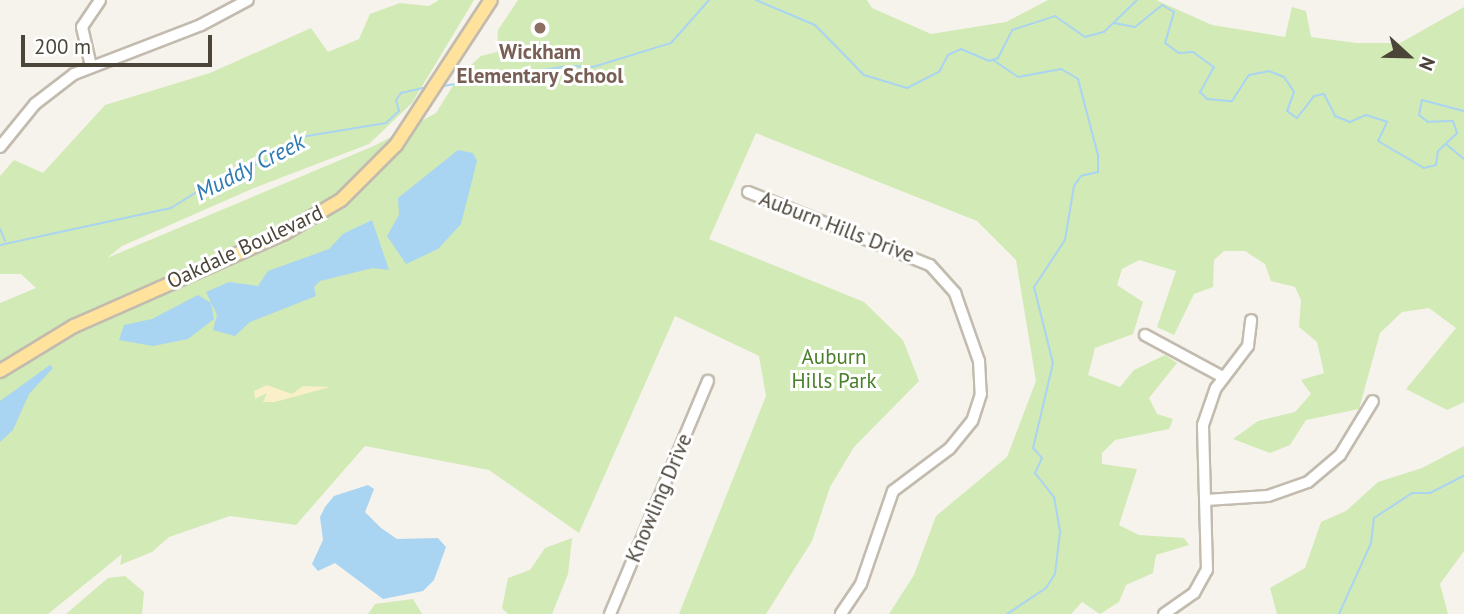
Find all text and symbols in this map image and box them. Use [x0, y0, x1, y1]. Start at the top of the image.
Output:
marker: Wickham Elementary School [532, 20, 548, 36]
scale bar [24, 21, 215, 65]
north arrow [1373, 21, 1443, 91]
text: 200 m [34, 33, 91, 60]
place label: Wickham Elementary School [456, 39, 624, 89]
text: N [1414, 54, 1441, 74]
water label: Muddy Creek [190, 128, 310, 206]
street label: Auburn Hills Drive [756, 186, 918, 268]
street label: Oakdale Boulevard [163, 200, 327, 294]
park label: Auburn Hills Park [791, 344, 877, 394]
street label: Knowling Drive [621, 430, 697, 566]

